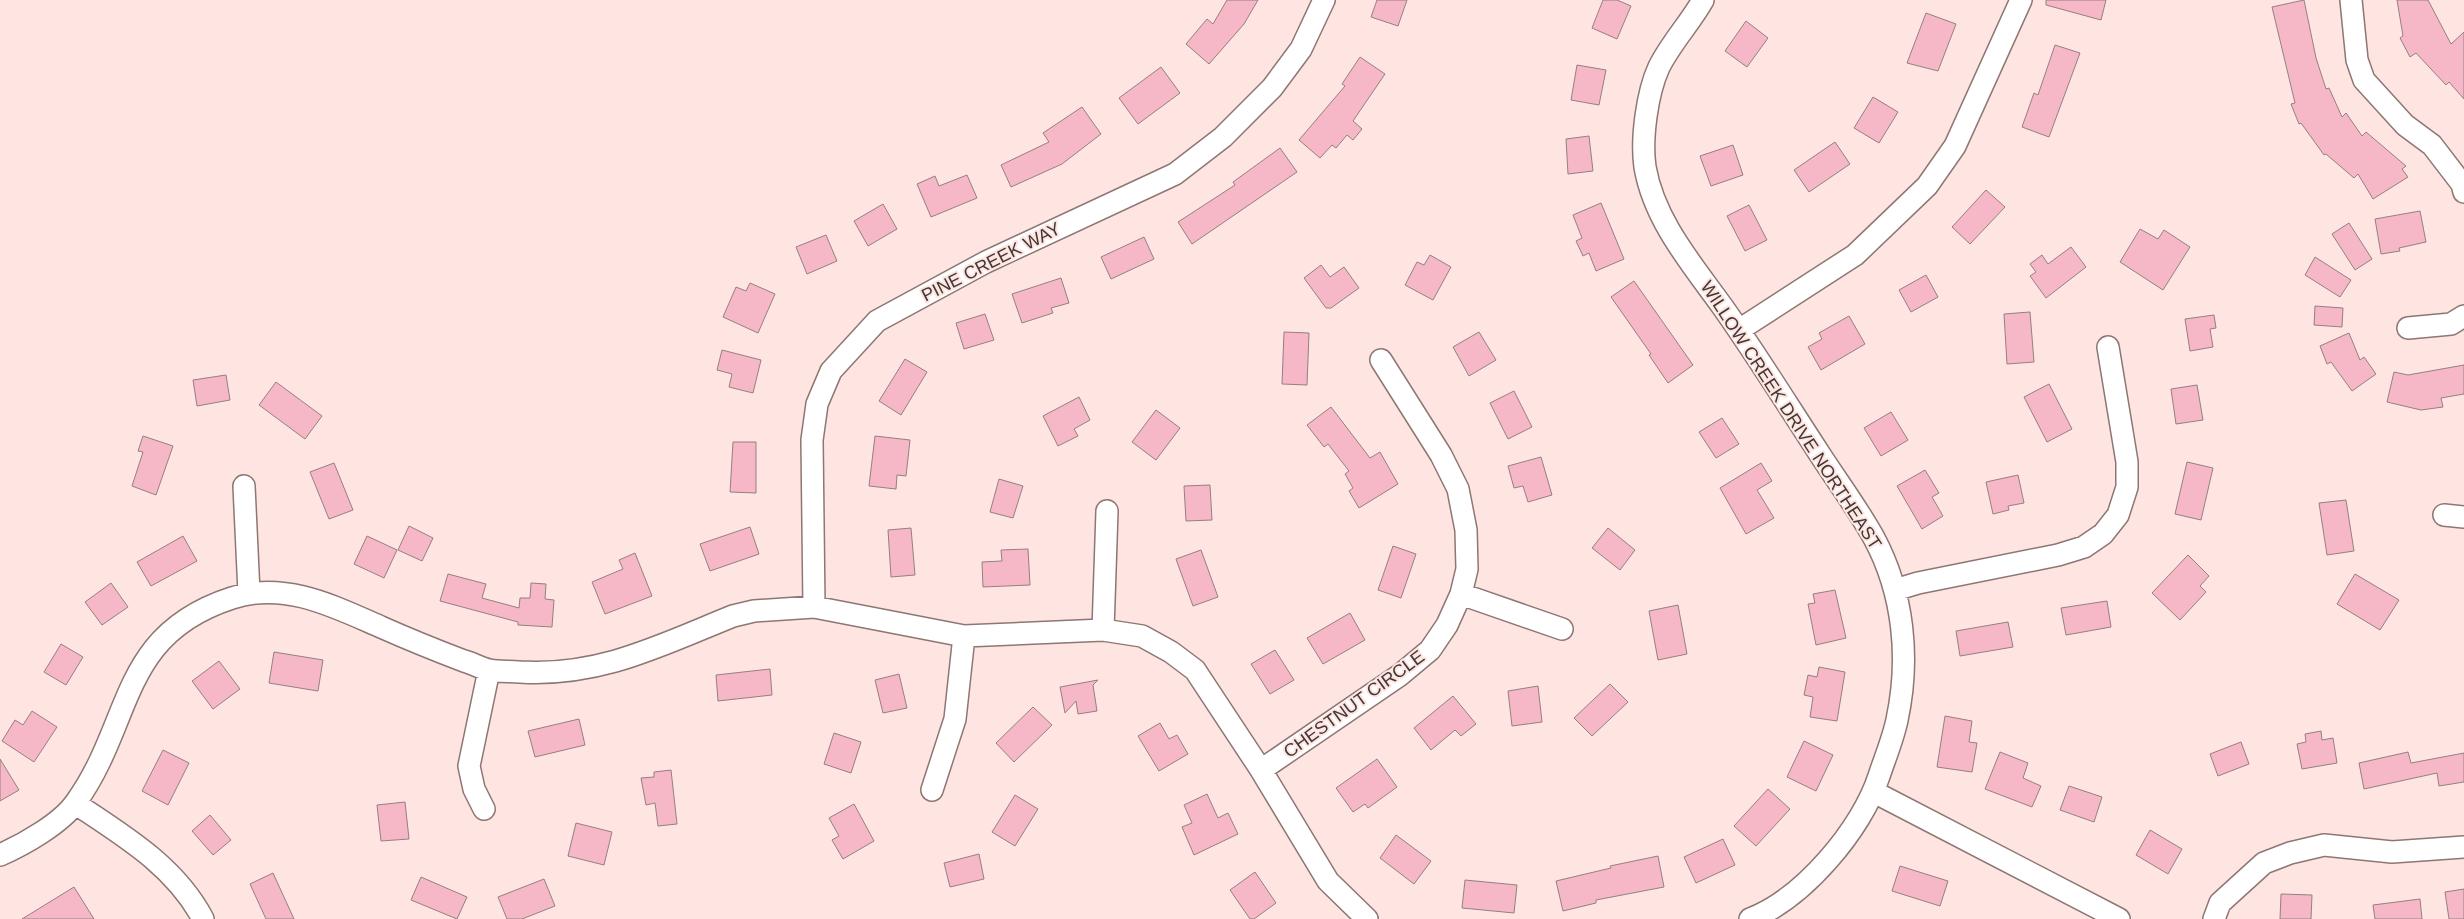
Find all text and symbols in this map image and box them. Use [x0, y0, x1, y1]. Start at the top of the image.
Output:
street label: PINE CREEK WAY [918, 218, 1064, 306]
street label: WILLOW CREEK DRIVE NORTHEAST [1697, 277, 1885, 553]
street label: CHESTNUT CIRCLE [1280, 646, 1428, 762]

